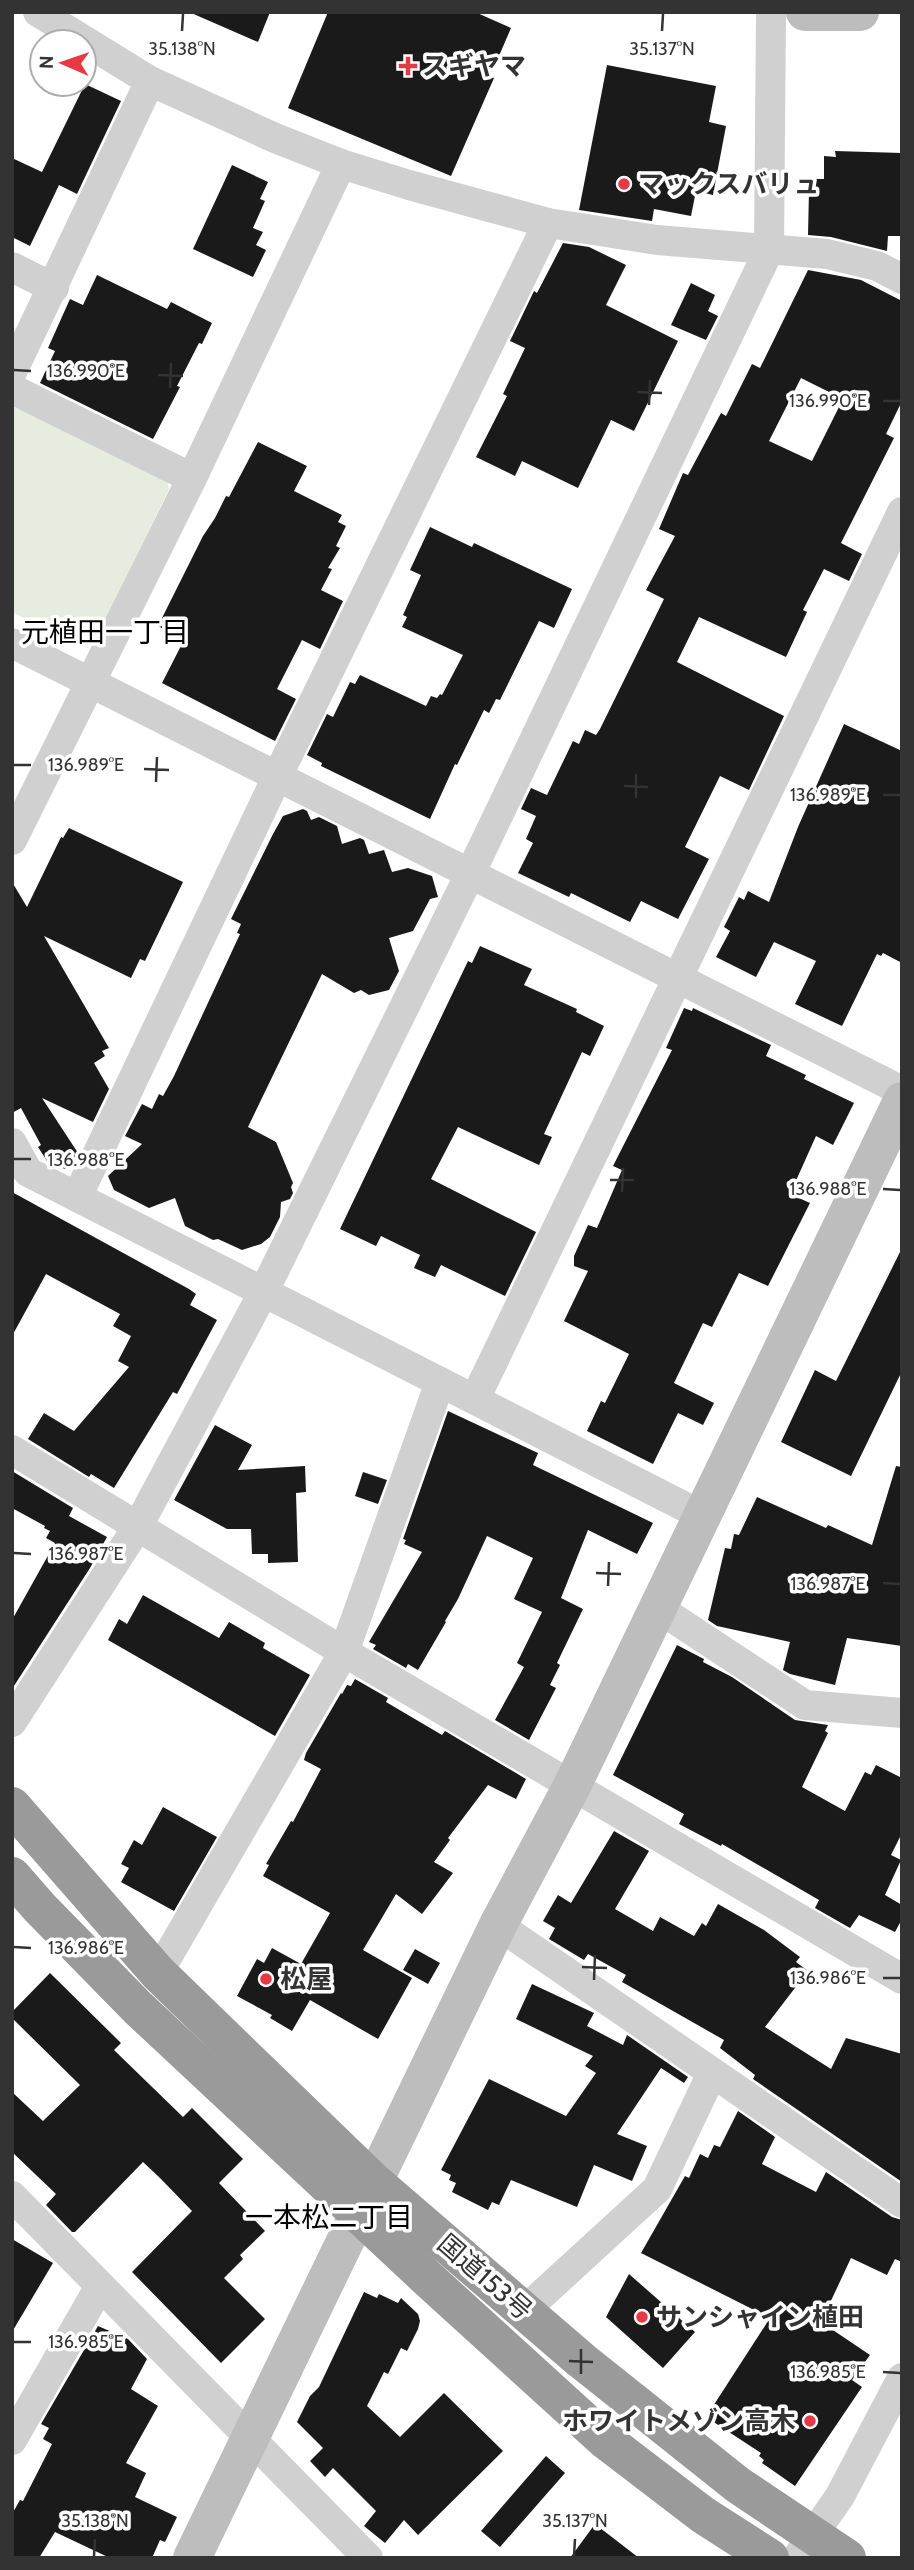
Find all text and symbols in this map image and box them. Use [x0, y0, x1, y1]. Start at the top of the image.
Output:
north arrow [28, 28, 98, 98]
text: 35.138°N [148, 38, 216, 60]
text: 35.137°N [629, 38, 695, 60]
place label: スギヤマ [422, 50, 526, 82]
text: N [35, 55, 58, 70]
marker: スギヤマ [400, 58, 416, 74]
place label: マックスバリュ [638, 168, 819, 200]
marker: マックスバリュ [616, 176, 632, 192]
text: 136.990°E [47, 360, 125, 382]
text: 136.990°E [789, 390, 867, 412]
district label: 元植田一丁目 [21, 615, 189, 649]
text: 136.989°E [48, 754, 124, 776]
text: 136.989°E [790, 784, 866, 806]
text: 136.988°E [48, 1149, 124, 1171]
text: 136.988°E [790, 1178, 866, 1200]
text: 136.987°E [49, 1543, 124, 1565]
text: 136.987°E [791, 1573, 866, 1595]
text: 136.986°E [48, 1937, 124, 1959]
place label: 松屋 [280, 1963, 332, 1995]
text: 136.986°E [790, 1967, 866, 1989]
marker: 松屋 [258, 1971, 274, 1987]
district label: 一本松二丁目 [245, 2200, 413, 2234]
street label: 国道153号 [431, 2227, 539, 2327]
place label: サンシャイン植田 [656, 2301, 864, 2333]
marker: サンシャイン植田 [634, 2309, 650, 2325]
text: 136.985°E [48, 2331, 124, 2353]
text: 136.985°E [790, 2361, 866, 2383]
place label: ホワイトメゾン高木 [562, 2405, 796, 2437]
marker: ホワイトメゾン高木 [802, 2413, 818, 2429]
text: 35.138°N [61, 2510, 129, 2532]
text: 35.137°N [542, 2510, 608, 2532]

